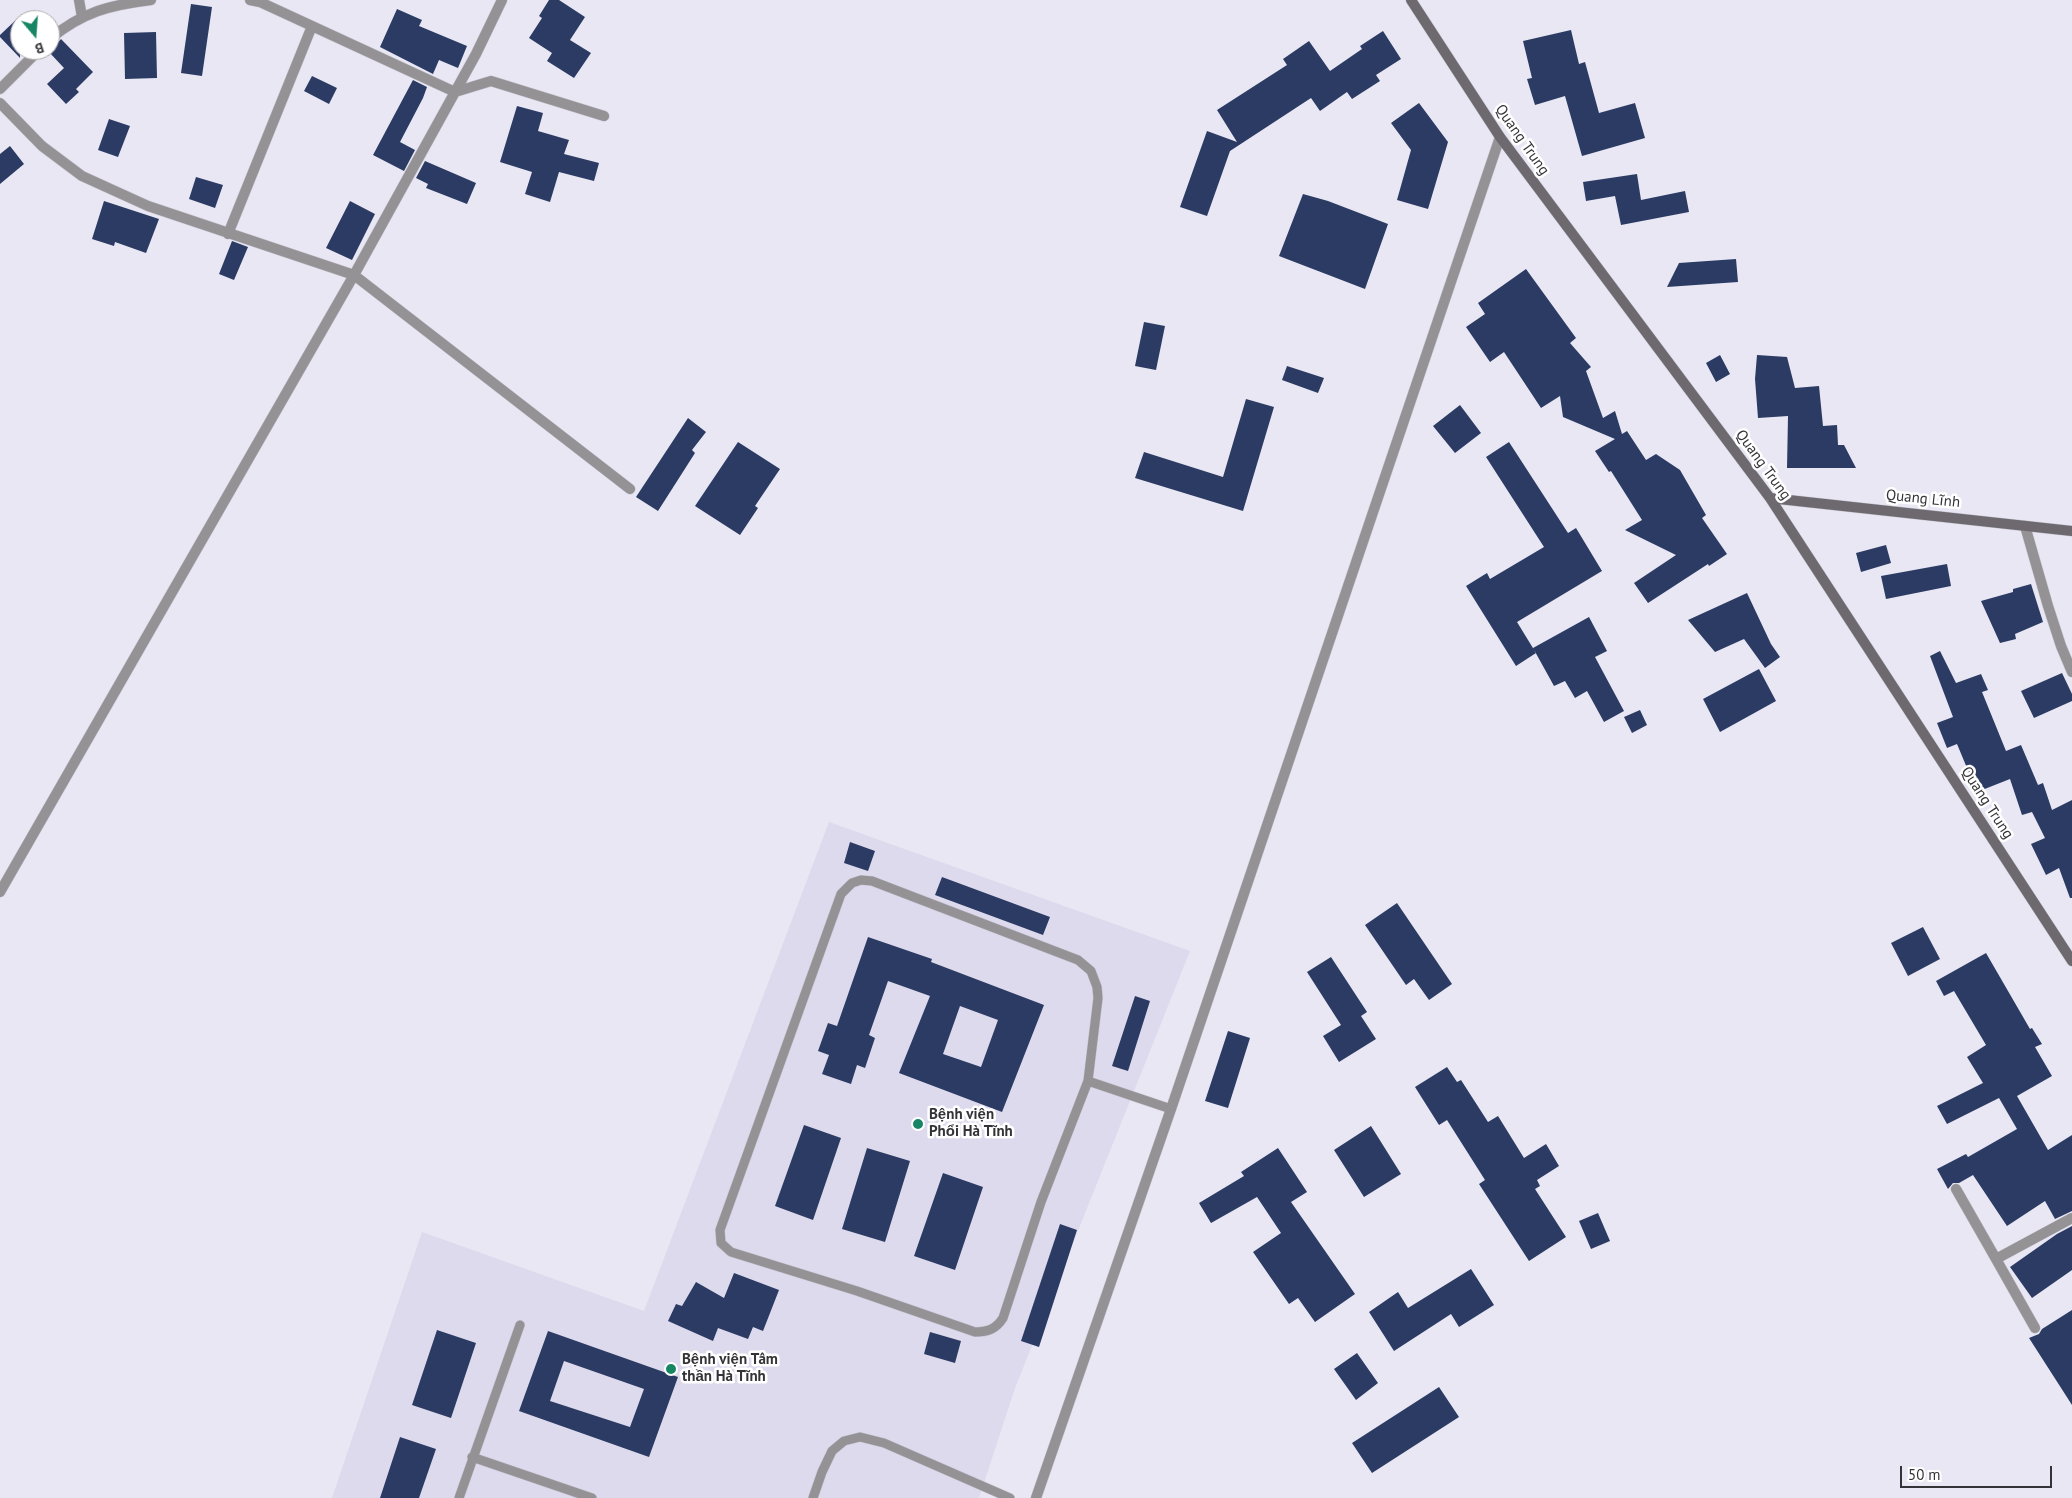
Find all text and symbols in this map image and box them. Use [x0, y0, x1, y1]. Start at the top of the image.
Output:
north arrow [10, 10, 60, 60]
text: B [33, 38, 46, 58]
street label: Quang Trung [1491, 101, 1553, 179]
street label: Quang Trung [1732, 426, 1794, 504]
street label: Quang Lĩnh [1885, 486, 1961, 512]
street label: Quang Trung [1957, 764, 2017, 842]
place label: Bệnh viện Phổi Hà Tĩnh [929, 1106, 1013, 1141]
marker: Bệnh viện Phổi Hà Tĩnh [911, 1117, 925, 1131]
place label: Bệnh viện Tâm thần Hà Tĩnh [682, 1351, 778, 1386]
marker: Bệnh viện Tâm thần Hà Tĩnh [664, 1362, 678, 1376]
scale bar [1902, 1456, 2054, 1488]
text: 50 m [1908, 1465, 1941, 1484]

